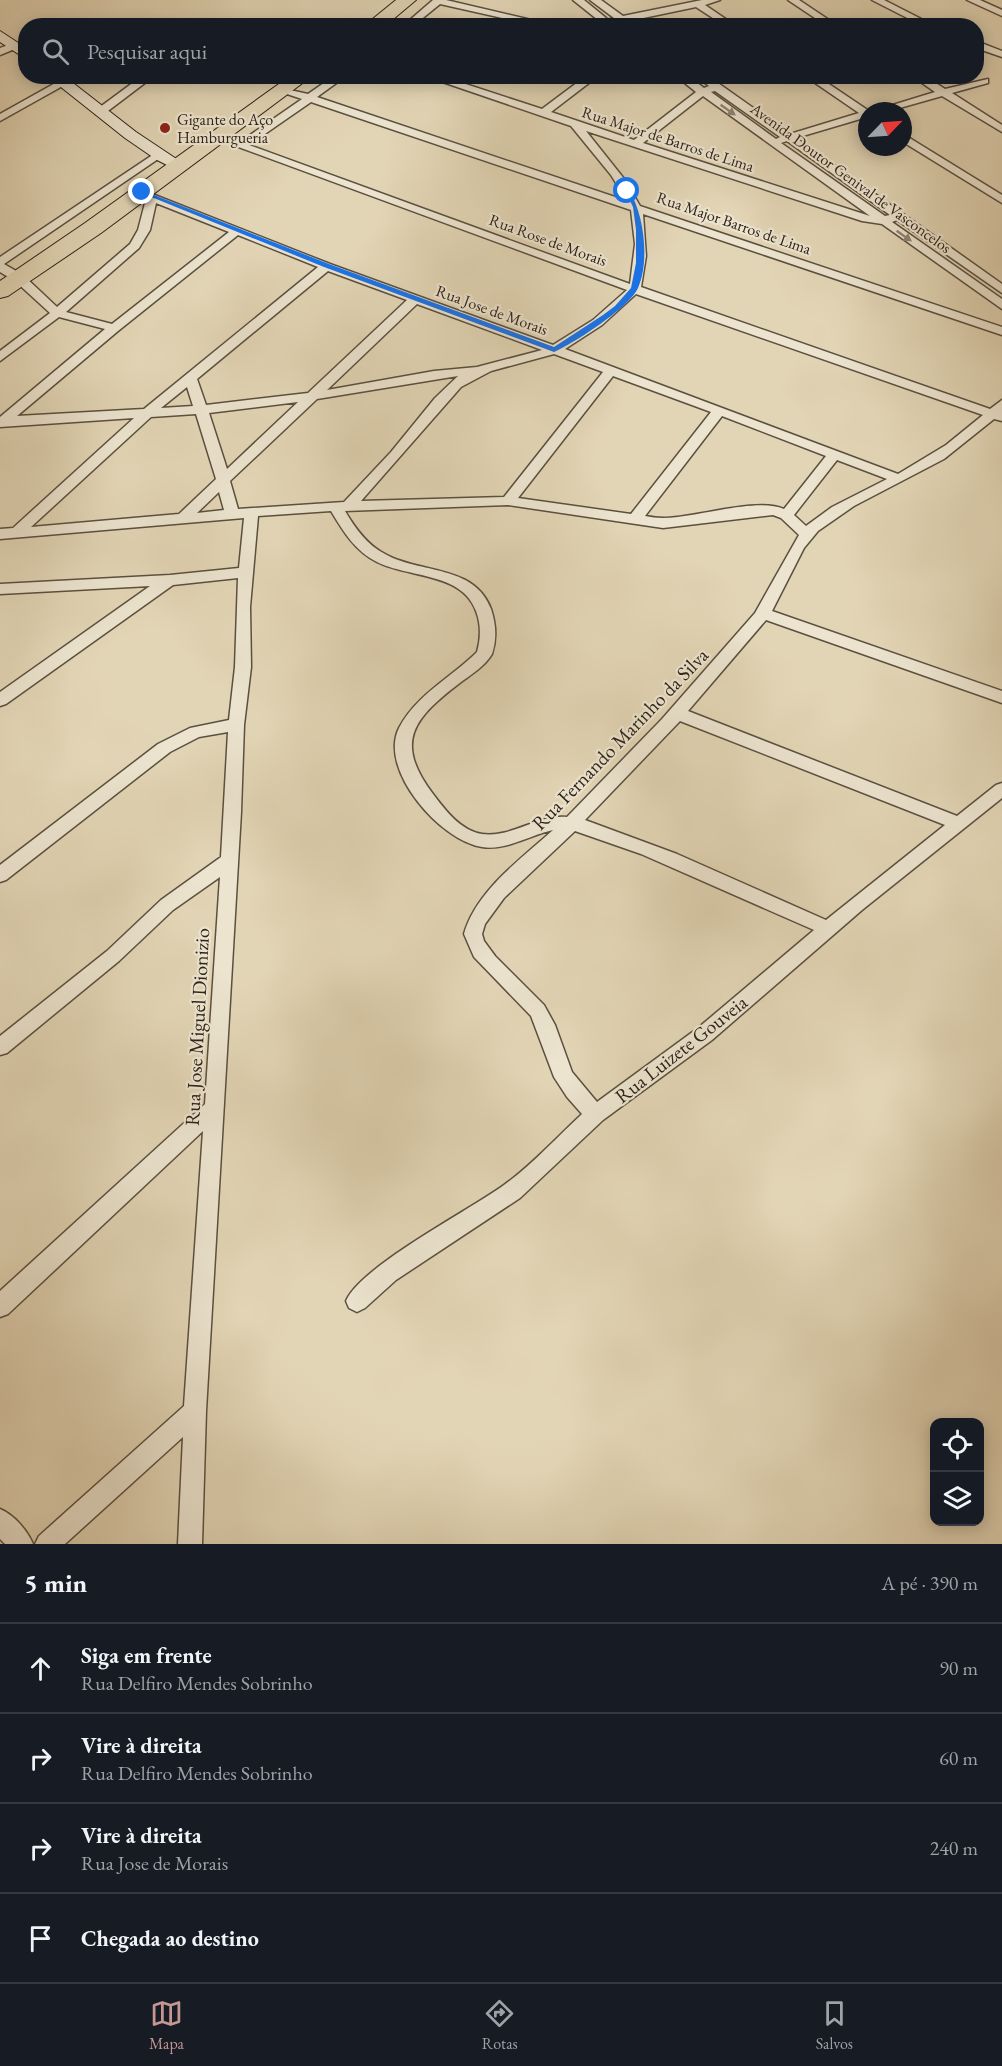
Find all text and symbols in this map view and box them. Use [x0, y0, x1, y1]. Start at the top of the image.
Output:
search box [18, 18, 984, 84]
icon: search [39, 35, 72, 68]
text: Pesquisar aqui [87, 37, 207, 66]
street label: Avenida Doutor Genival de Vasconcelos [746, 97, 956, 258]
street label: Rua Major de Barros de Lima [579, 101, 757, 177]
north arrow [858, 102, 912, 156]
one-way arrow [720, 104, 736, 116]
place label: Gigante do Aço Hamburgueria [177, 109, 273, 148]
marker: Gigante do Aço Hamburgueria [158, 121, 172, 135]
route start [613, 177, 639, 203]
route end [128, 178, 154, 204]
street label: Rua Major Barros de Lima [654, 187, 815, 260]
street label: Rua Rose de Morais [486, 209, 610, 271]
one-way arrow [895, 230, 911, 242]
street label: Rua Jose de Morais [433, 280, 551, 340]
street label: Rua Fernando Marinho da Silva [526, 642, 714, 836]
street label: Rua Jose Miguel Dionizio [179, 927, 215, 1127]
street label: Rua Luizete Gouveia [609, 989, 753, 1109]
map controls [930, 1418, 984, 1526]
button: locate [930, 1418, 984, 1472]
button: layers [930, 1472, 984, 1526]
text: 5 min [24, 1566, 87, 1600]
text: A pé · 390 m [882, 1570, 978, 1596]
text: Siga em frente [81, 1641, 212, 1670]
icon: ahead [24, 1652, 57, 1685]
text: 90 m [939, 1655, 978, 1681]
text: Rua Delfiro Mendes Sobrinho [81, 1670, 313, 1696]
text: Vire à direita [81, 1731, 202, 1760]
icon: right [24, 1742, 57, 1775]
text: 60 m [939, 1745, 978, 1771]
text: Rua Delfiro Mendes Sobrinho [81, 1760, 313, 1786]
text: Vire à direita [81, 1821, 202, 1850]
icon: right [24, 1832, 57, 1865]
text: 240 m [930, 1835, 978, 1861]
text: Rua Jose de Morais [81, 1850, 228, 1876]
icon: arrive [24, 1922, 57, 1955]
text: Chegada ao destino [81, 1924, 259, 1953]
tab: Mapa [149, 1997, 184, 2054]
tab: Rotas [482, 1997, 518, 2054]
tab: Salvos [816, 1997, 853, 2054]

